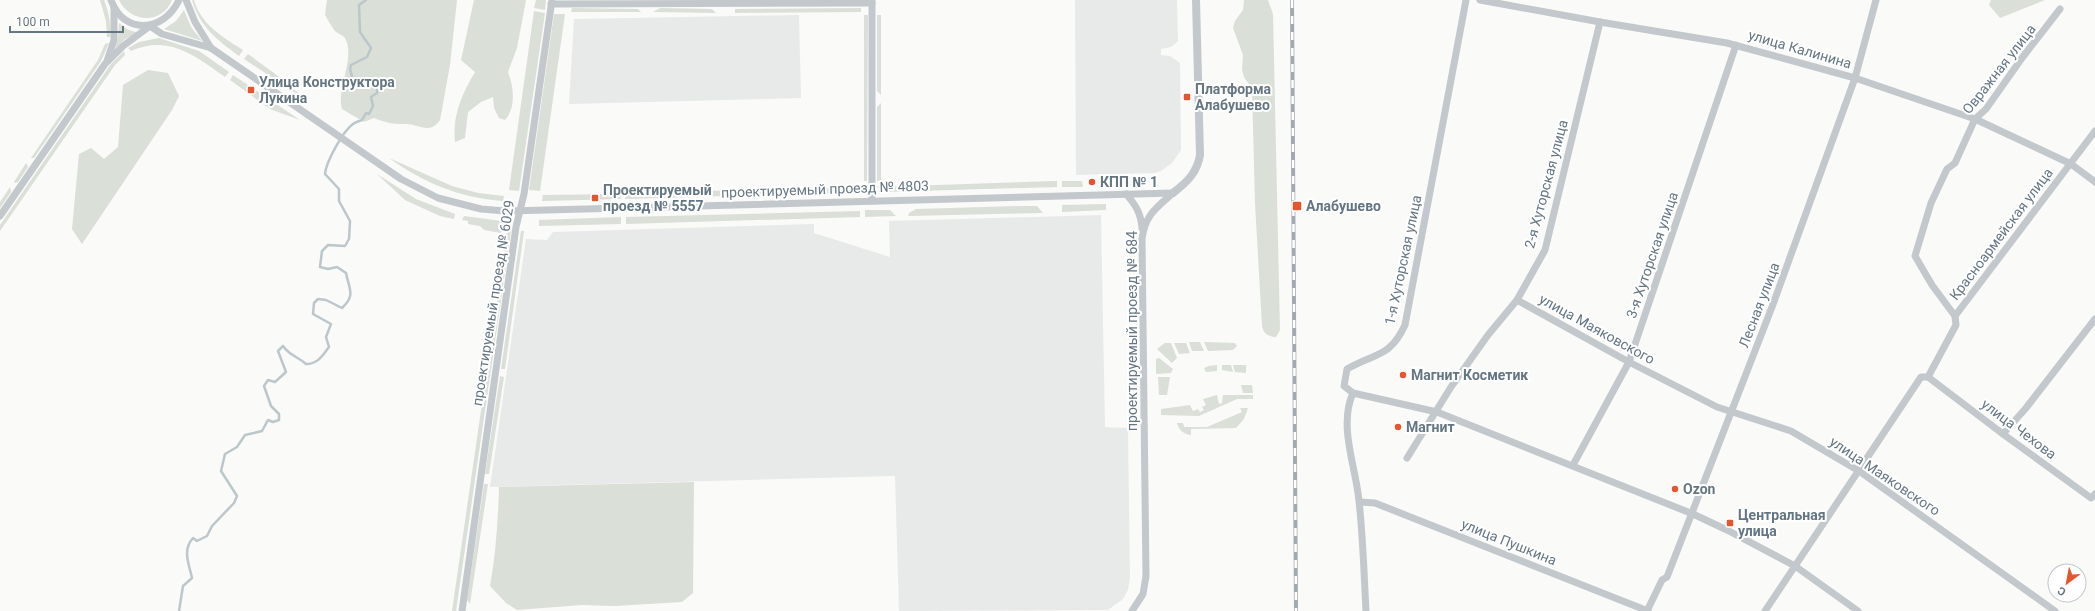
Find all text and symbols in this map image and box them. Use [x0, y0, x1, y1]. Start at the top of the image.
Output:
scale bar [10, 8, 123, 34]
text: 100 m [16, 15, 50, 29]
street label: Овражная улица [1959, 21, 2039, 117]
street label: улица Калинина [1747, 27, 1853, 71]
place label: Улица Конструктора Лукина [259, 74, 395, 106]
place label: Платформа Алабушево [1195, 81, 1272, 113]
marker: Улица Конструктора Лукина [246, 85, 256, 95]
marker: Платформа Алабушево [1182, 92, 1192, 102]
street label: 2-я Хуторская улица [1521, 118, 1571, 250]
street label: Красноармейская улица [1946, 165, 2056, 303]
place label: КПП № 1 [1100, 174, 1158, 190]
street label: проектируемый проезд № 4803 [721, 177, 929, 201]
marker: КПП № 1 [1087, 177, 1097, 187]
place label: Проектируемый проезд № 5557 [603, 182, 712, 214]
street label: 3-я Хуторская улица [1623, 190, 1681, 320]
marker: Проектируемый проезд № 5557 [590, 193, 600, 203]
street label: 1-я Хуторская улица [1381, 194, 1425, 326]
place label: Алабушево [1306, 198, 1381, 214]
street label: проектируемый проезд № 6029 [469, 199, 517, 407]
marker: Алабушево [1291, 200, 1303, 212]
street label: проектируемый проезд № 684 [1124, 231, 1140, 431]
street label: Лесная улица [1735, 260, 1783, 350]
street label: улица Маяковского [1537, 291, 1657, 367]
place label: Магнит Косметик [1411, 367, 1528, 383]
marker: Магнит Косметик [1398, 370, 1408, 380]
street label: улица Чехова [1979, 396, 2059, 462]
place label: Магнит [1406, 419, 1455, 435]
marker: Магнит [1393, 422, 1403, 432]
street label: улица Маяковского [1827, 433, 1943, 519]
place label: Ozon [1683, 481, 1716, 497]
marker: Ozon [1670, 484, 1680, 494]
place label: Центральная улица [1738, 507, 1826, 539]
street label: улица Пушкина [1459, 516, 1559, 568]
marker: Центральная улица [1725, 518, 1735, 528]
north arrow [2047, 563, 2087, 603]
text: С [2055, 584, 2068, 598]

